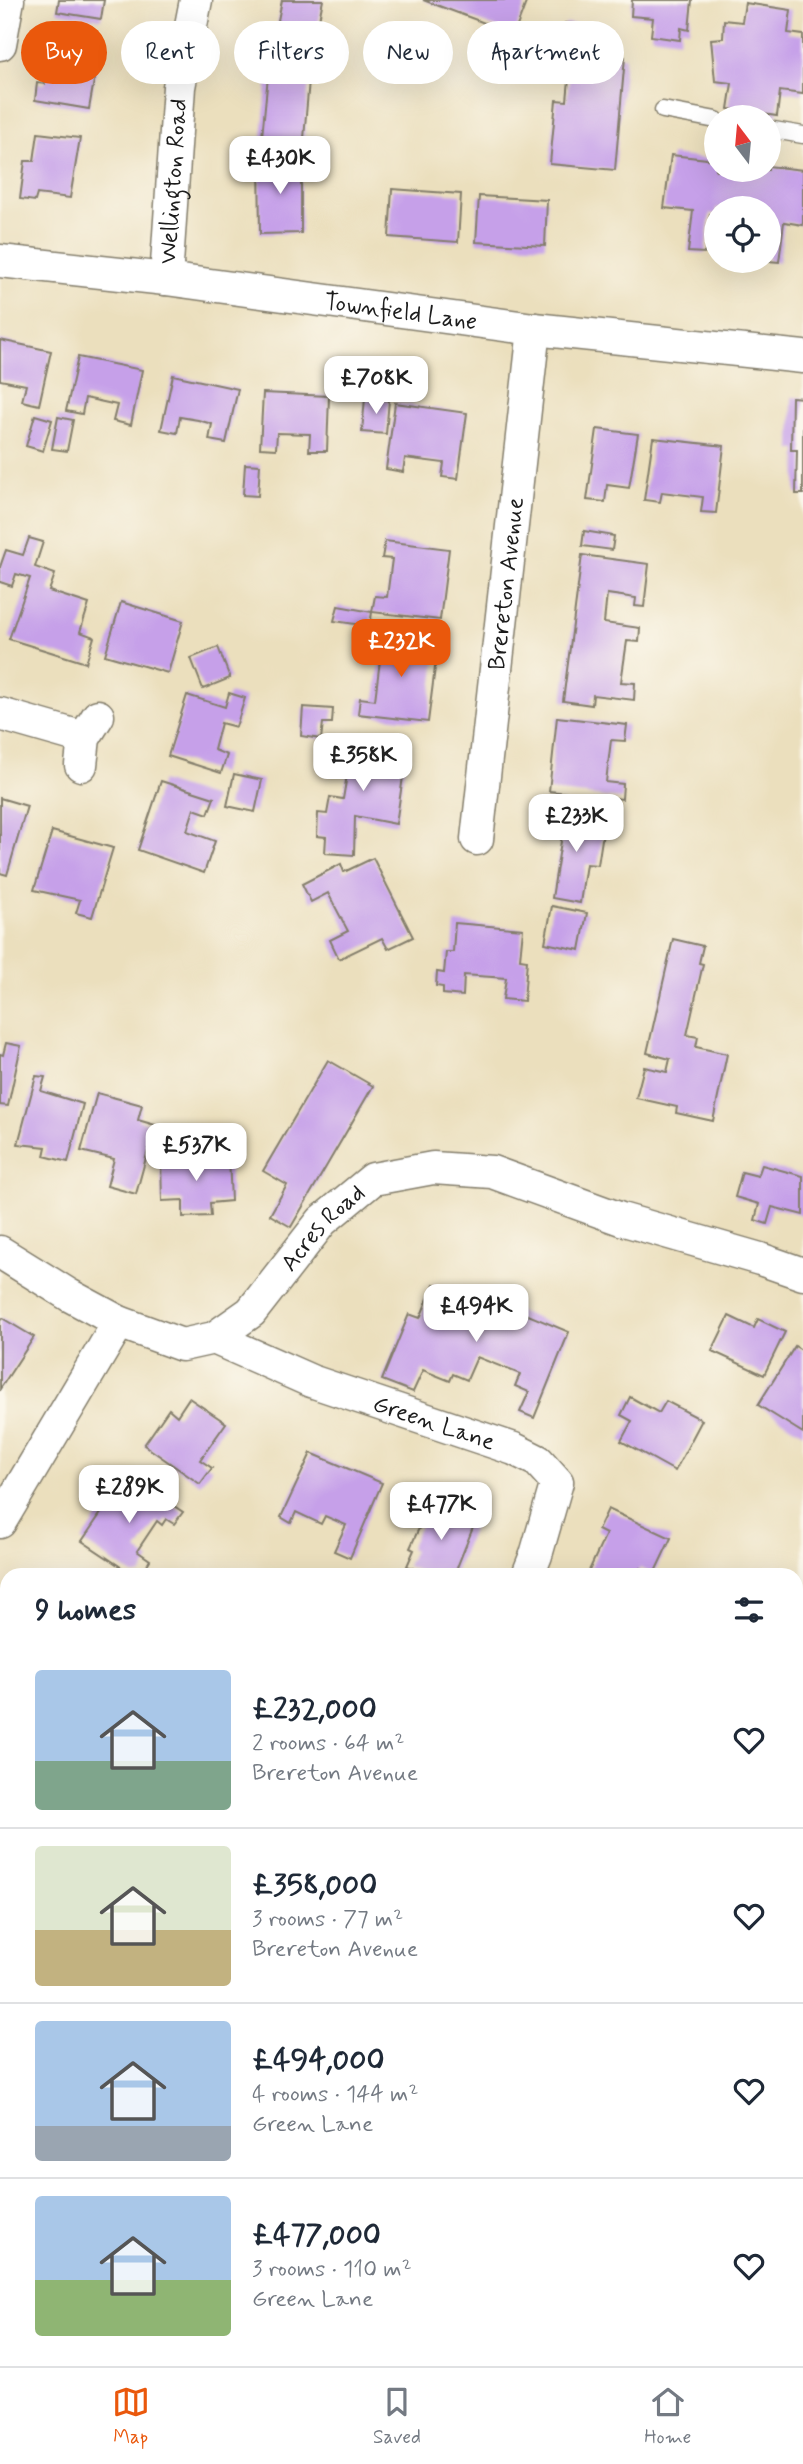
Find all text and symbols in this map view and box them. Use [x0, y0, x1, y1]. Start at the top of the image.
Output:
chip: Buy [21, 21, 107, 84]
chip: Rent [121, 21, 220, 84]
chip: Filters [234, 21, 349, 84]
chip: New [363, 21, 453, 84]
chip: Apartment [467, 21, 624, 84]
street label: Wellington Road [153, 97, 195, 265]
north arrow [704, 105, 780, 182]
map controls [704, 105, 781, 273]
pin: £430K [231, 136, 329, 196]
text: £430K [245, 144, 315, 174]
button: locate [704, 196, 781, 273]
street label: Townfield Lane [322, 287, 479, 338]
pin: £708K [327, 356, 425, 416]
text: £708K [340, 364, 412, 394]
street label: Brereton Avenue [482, 496, 532, 672]
pin: £232K [352, 620, 450, 679]
text: £232K [367, 627, 435, 657]
pin: £358K [314, 734, 412, 793]
text: £358K [329, 741, 397, 771]
pin: £233K [527, 794, 625, 854]
text: £233K [545, 802, 607, 832]
pin: £537K [147, 1124, 245, 1183]
text: £537K [162, 1131, 230, 1161]
street label: Acres Road [274, 1178, 372, 1278]
pin: £494K [427, 1284, 525, 1344]
text: £494K [439, 1292, 513, 1322]
street label: Green Lane [369, 1389, 499, 1459]
pin: £289K [80, 1466, 178, 1525]
text: £289K [95, 1473, 163, 1503]
pin: £477K [392, 1482, 490, 1542]
text: £477K [406, 1490, 476, 1520]
text: 9 homes [35, 1591, 136, 1630]
icon: filters [730, 1591, 768, 1629]
text: £232,000 [252, 1690, 377, 1729]
icon: home [91, 1698, 175, 1782]
icon: heart [730, 1721, 768, 1759]
text: 2 rooms · 64 m² [252, 1729, 404, 1759]
text: Brereton Avenue [252, 1759, 418, 1789]
text: £358,000 [252, 1866, 377, 1905]
icon: home [91, 1874, 175, 1958]
icon: heart [730, 1897, 768, 1935]
text: 3 rooms · 77 m² [252, 1905, 403, 1935]
text: Brereton Avenue [252, 1935, 418, 1965]
text: £494,000 [252, 2041, 385, 2080]
icon: home [91, 2049, 175, 2133]
icon: heart [730, 2072, 768, 2110]
text: 4 rooms · 144 m² [252, 2080, 419, 2110]
text: Green Lane [252, 2110, 373, 2140]
text: £477,000 [252, 2216, 381, 2255]
icon: home [91, 2224, 175, 2308]
icon: heart [730, 2247, 768, 2285]
text: 3 rooms · 110 m² [252, 2255, 412, 2285]
text: Green Lane [252, 2285, 373, 2315]
tab: Map [112, 2383, 150, 2450]
tab: Saved [373, 2383, 421, 2450]
tab: Home [644, 2383, 691, 2450]

